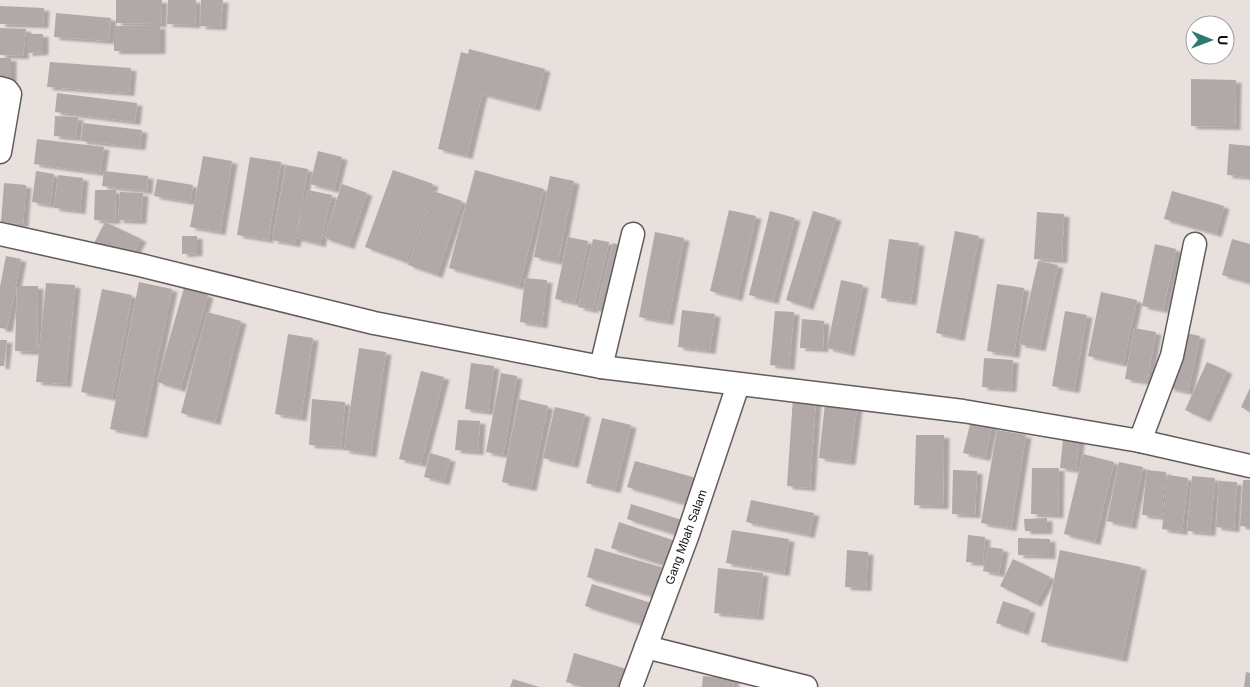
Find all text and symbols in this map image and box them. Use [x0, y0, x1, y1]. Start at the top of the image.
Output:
north arrow [1185, 15, 1235, 65]
text: U [1215, 35, 1231, 45]
street label: Gang Mbah Salam [662, 488, 710, 586]

